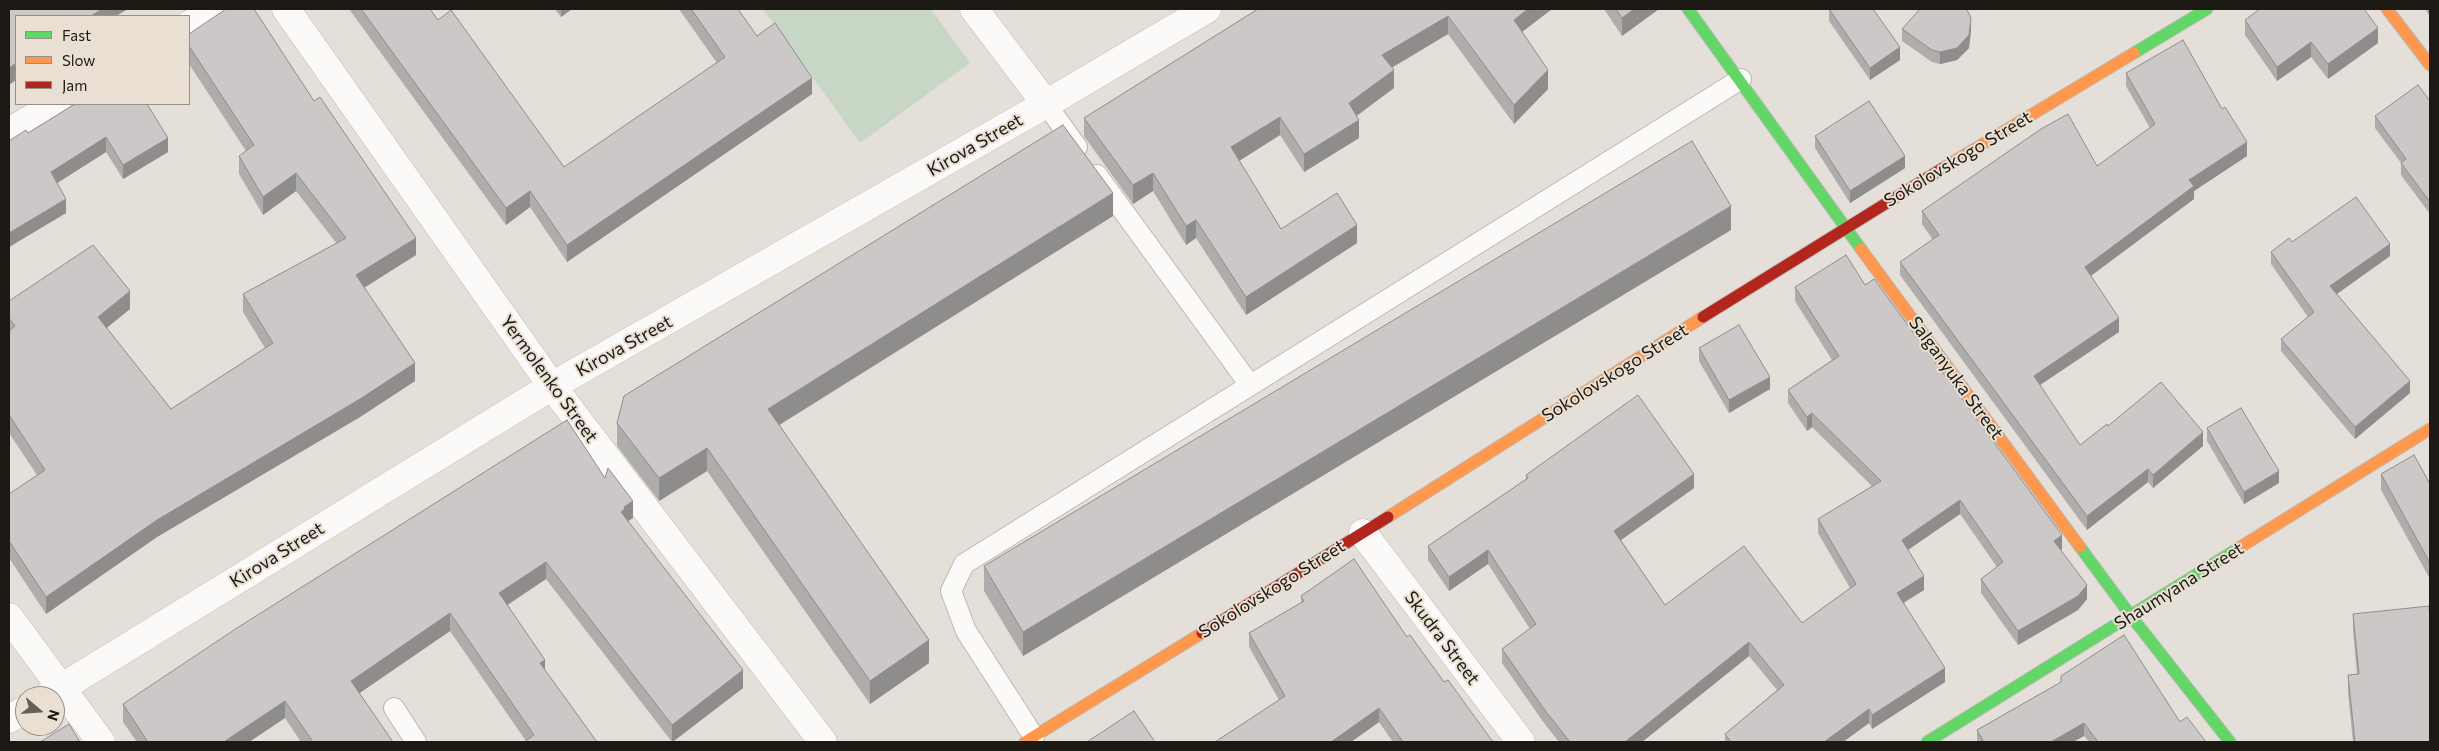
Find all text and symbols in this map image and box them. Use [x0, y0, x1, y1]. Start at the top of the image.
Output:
legend [15, 15, 190, 105]
text: Fast [62, 26, 91, 44]
text: Slow [62, 51, 95, 69]
text: Jam [62, 76, 87, 94]
street label: Sokolovskogo Street [1880, 106, 2036, 212]
street label: Kirova Street [923, 109, 1027, 181]
street label: Yermolenko Street [496, 311, 602, 447]
street label: Kirova Street [572, 311, 676, 381]
street label: Salganyuka Street [1904, 312, 2008, 444]
street label: Sokolovskogo Street [1538, 319, 1692, 427]
street label: Kirova Street [226, 518, 328, 592]
street label: Sokolovskogo Street [1195, 535, 1349, 643]
street label: Shaumyana Street [2110, 538, 2248, 634]
street label: Skudra Street [1400, 587, 1484, 689]
north arrow [15, 686, 65, 736]
text: N [44, 708, 63, 723]

